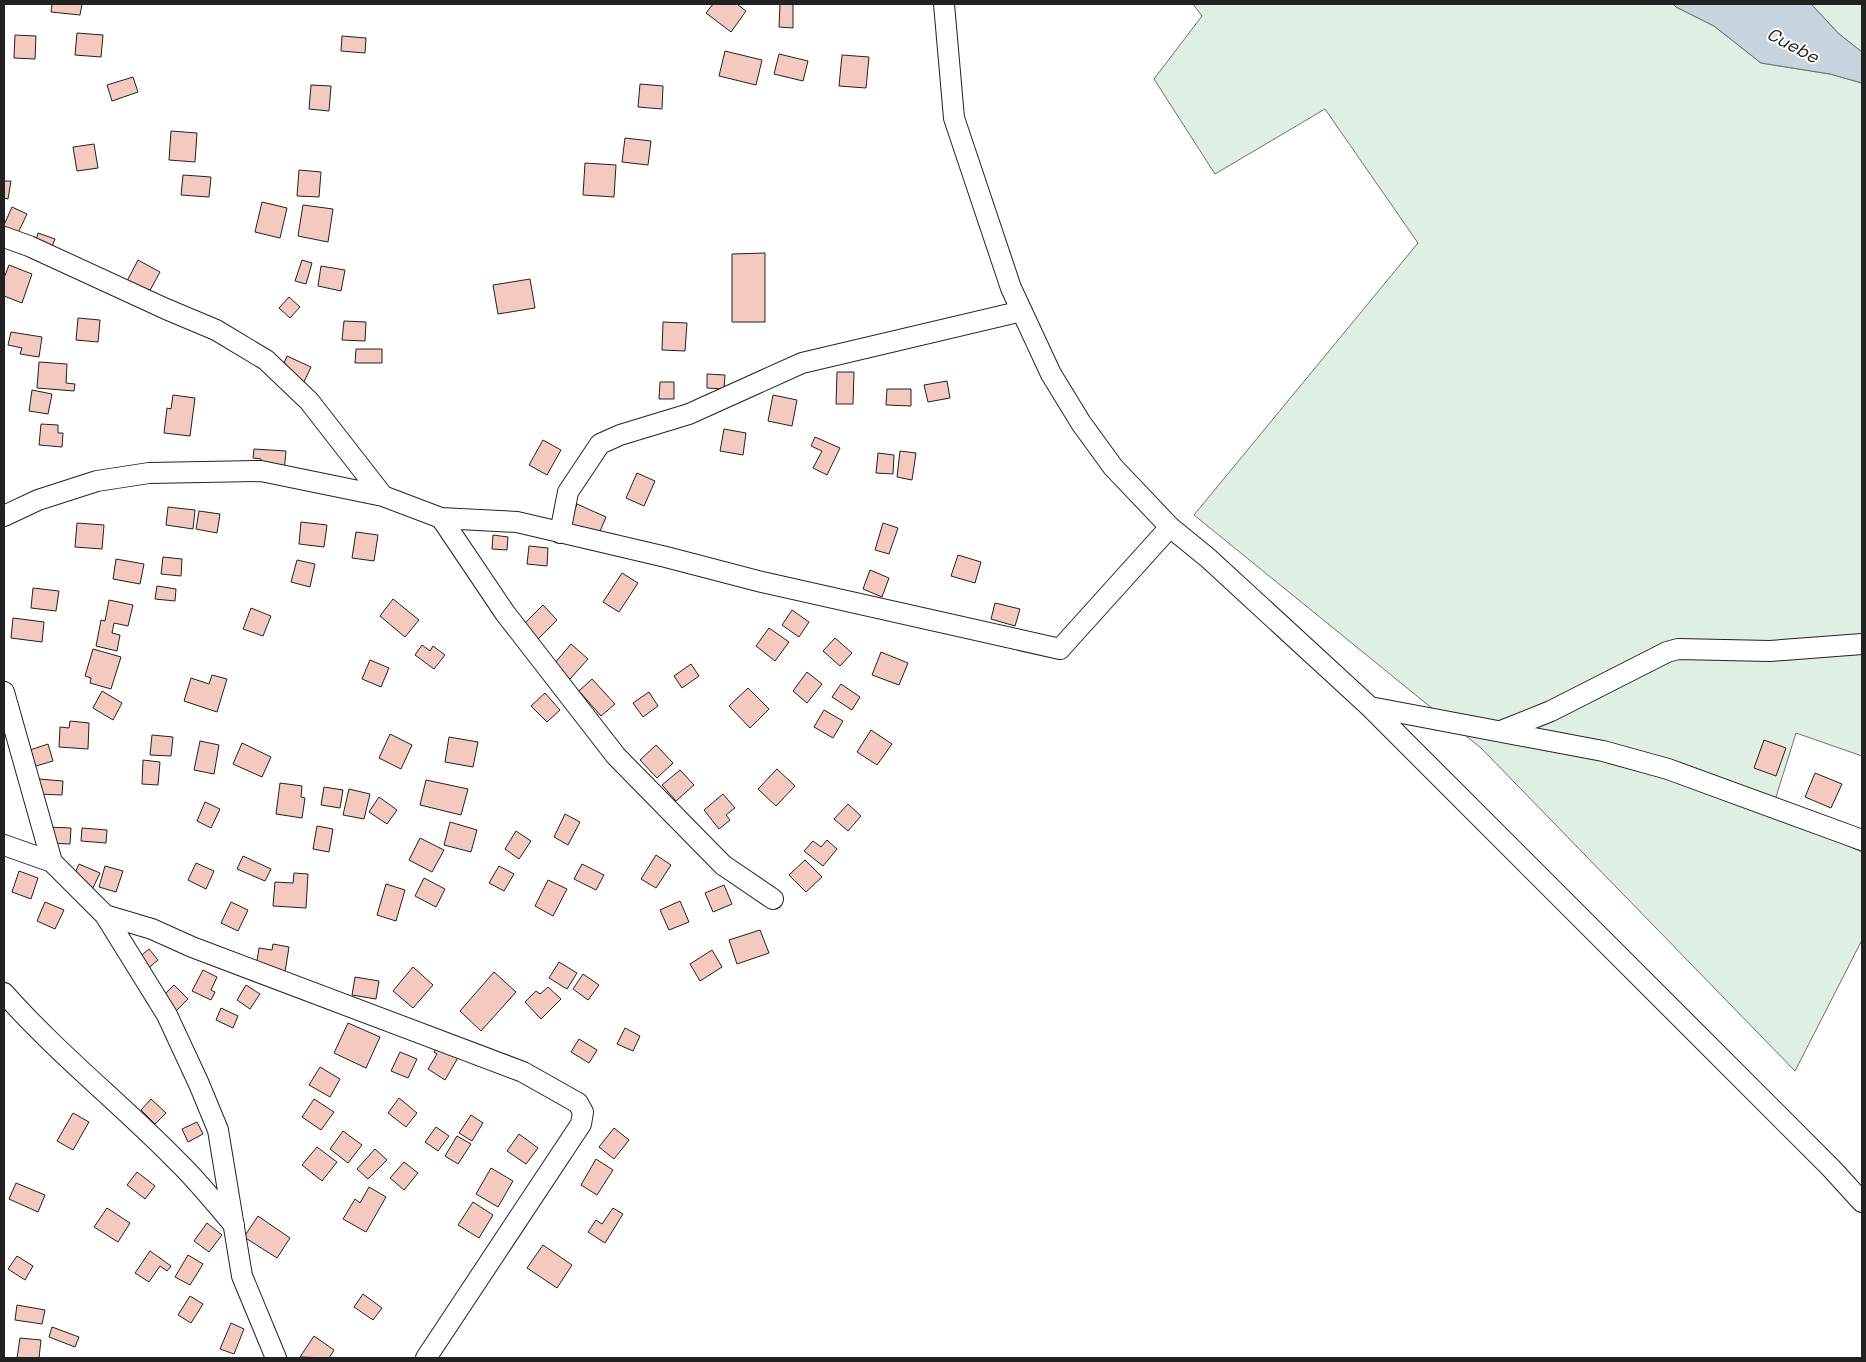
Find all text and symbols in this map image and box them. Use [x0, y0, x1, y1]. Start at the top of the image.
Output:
water label: Cuebe [1763, 22, 1824, 69]

